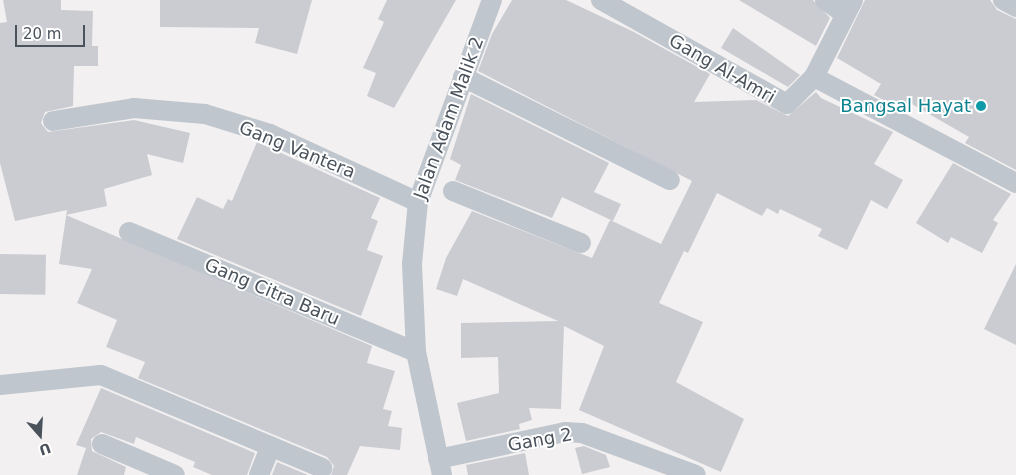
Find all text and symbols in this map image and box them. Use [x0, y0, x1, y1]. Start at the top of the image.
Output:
scale bar [18, 15, 88, 47]
text: 20 m [23, 25, 61, 43]
street label: Gang Al-Amri [665, 30, 779, 108]
street label: Jalan Adam Malik 2 [410, 34, 488, 202]
place label: Bangsal Hayat [840, 95, 971, 117]
marker: Bangsal Hayat [975, 100, 987, 112]
street label: Gang Vantera [236, 117, 358, 183]
street label: Gang Citra Baru [201, 254, 343, 330]
north arrow [15, 410, 65, 460]
street label: Gang 2 [506, 424, 574, 456]
text: U [37, 440, 53, 459]

